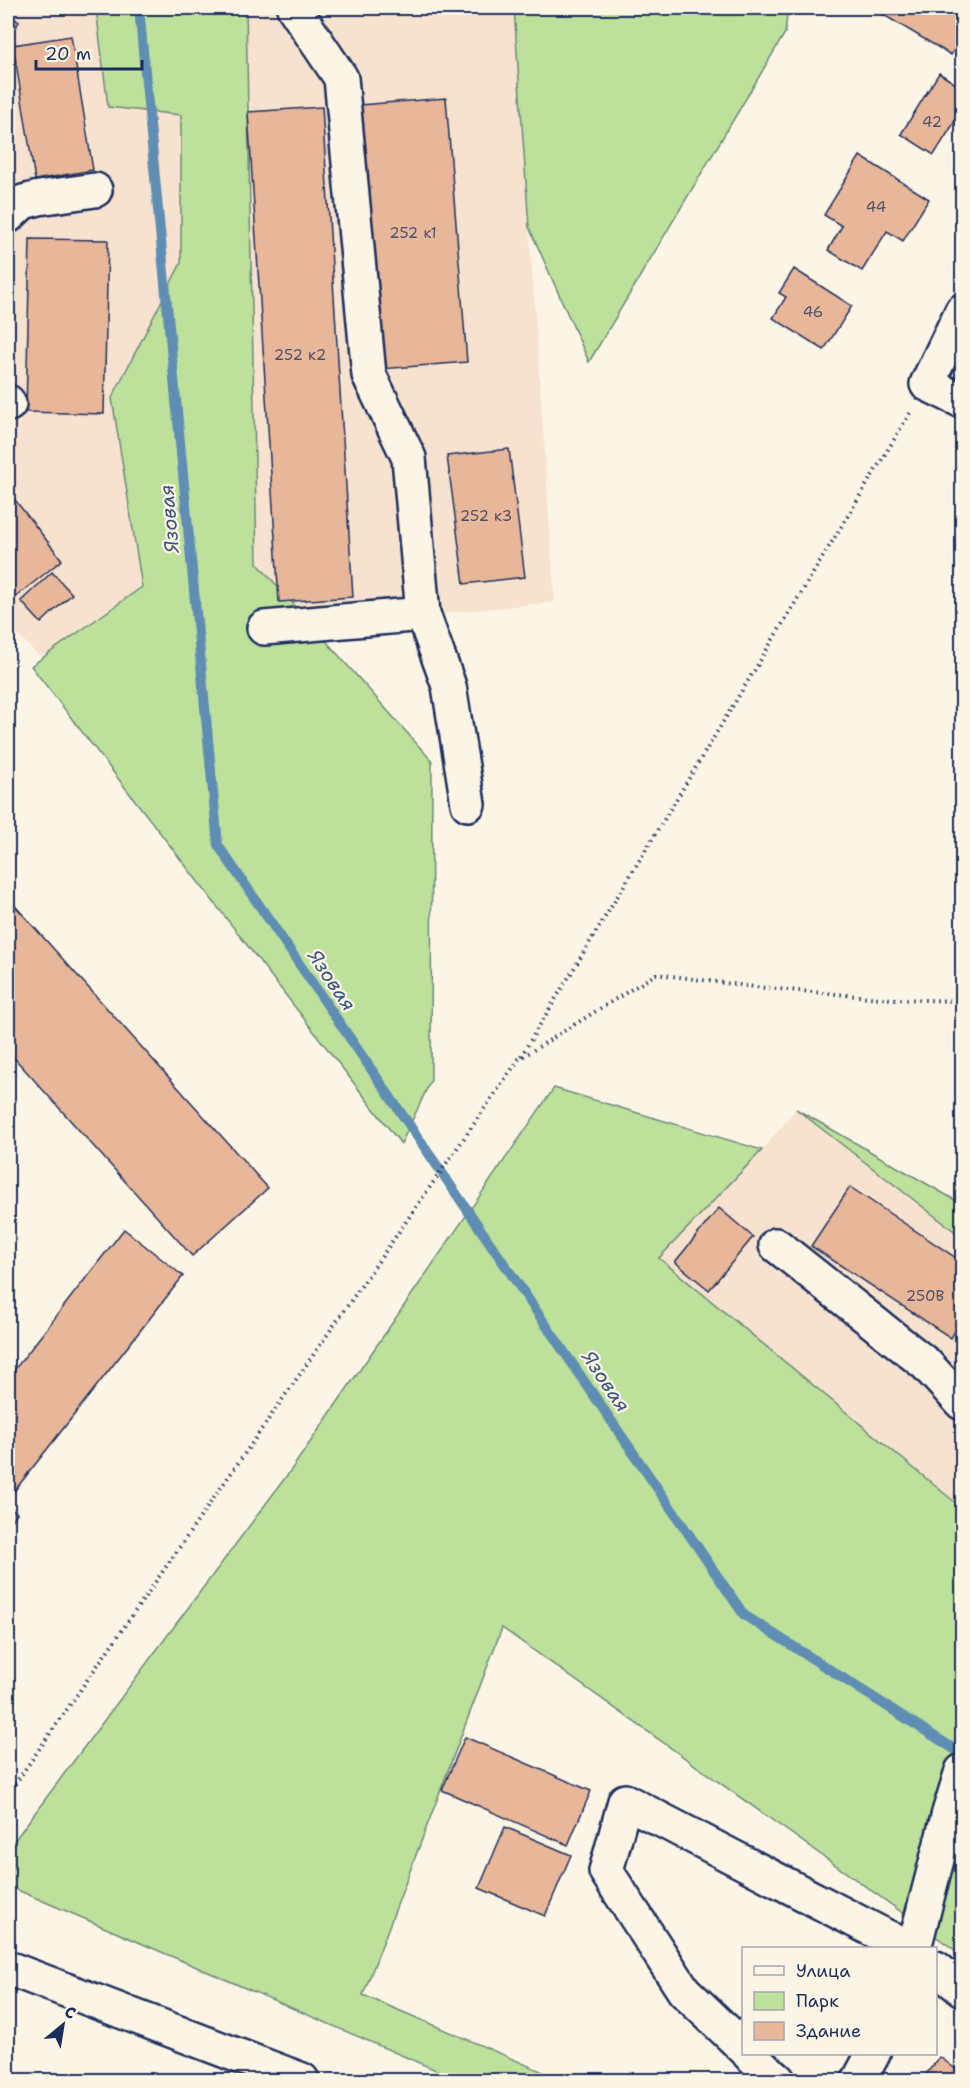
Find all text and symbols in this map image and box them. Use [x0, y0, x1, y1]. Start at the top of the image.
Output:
scale bar [36, 33, 142, 71]
text: 20 m [45, 42, 91, 66]
house number: 42 [922, 112, 942, 132]
house number: 44 [866, 197, 886, 217]
house number: 252 к1 [389, 223, 437, 243]
house number: 46 [803, 302, 823, 322]
house number: 252 к2 [274, 345, 326, 365]
water label: Язовая [153, 484, 185, 555]
house number: 252 к3 [460, 506, 512, 526]
water label: Язовая [302, 944, 362, 1016]
house number: 250В [906, 1286, 944, 1306]
water label: Язовая [576, 1345, 636, 1417]
legend [742, 1947, 937, 2055]
text: Улица [796, 1959, 850, 1983]
text: Парк [796, 1989, 839, 2013]
north arrow [33, 1995, 93, 2055]
text: С [61, 2001, 80, 2024]
text: Здание [796, 2019, 861, 2043]

